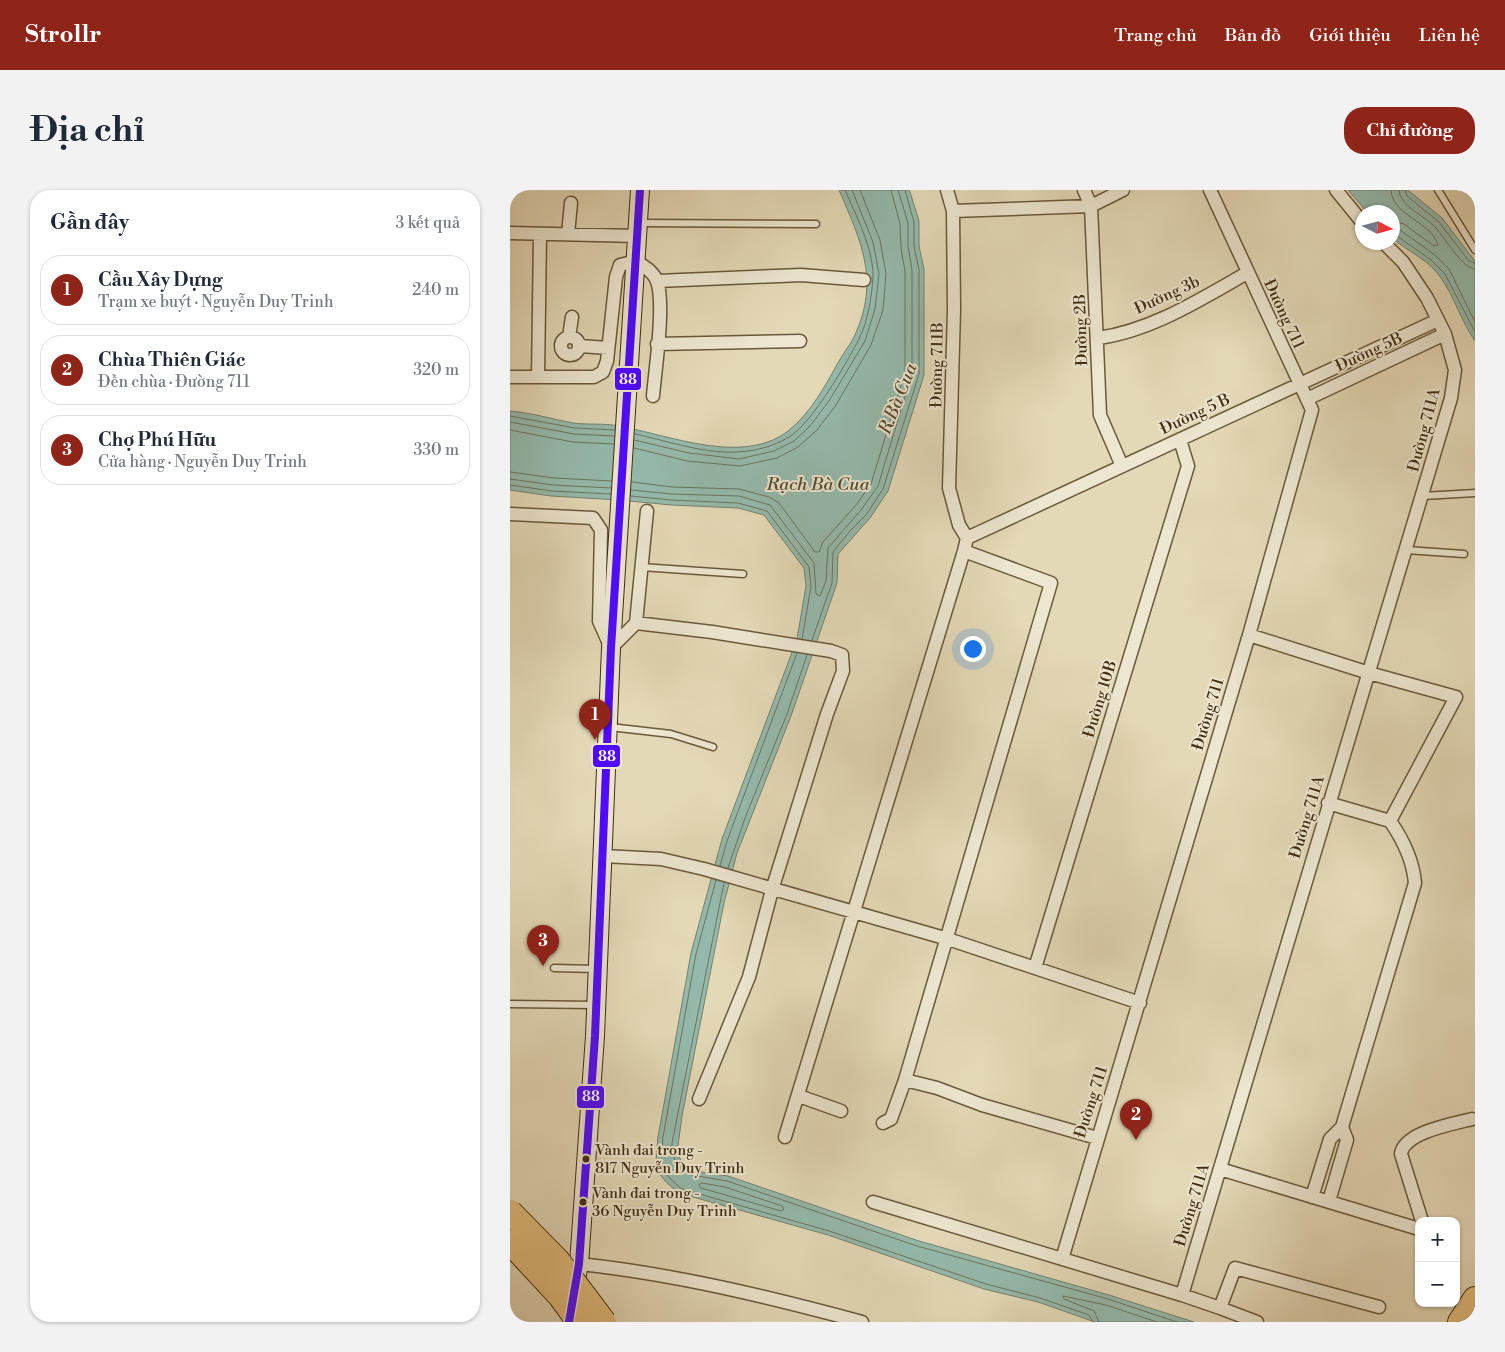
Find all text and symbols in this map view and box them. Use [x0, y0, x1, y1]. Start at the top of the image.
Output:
text: Strollr [25, 20, 101, 50]
text: Trang chủ [1114, 24, 1197, 47]
text: Bản đồ [1225, 24, 1281, 47]
text: Giới thiệu [1309, 24, 1391, 47]
text: Liên hệ [1419, 24, 1480, 47]
button: Chỉ đường [1344, 107, 1475, 154]
text: Địa chỉ [30, 109, 144, 152]
north arrow [1355, 205, 1400, 250]
text: Gần đây [50, 210, 129, 236]
text: 3 kết quả [396, 213, 460, 233]
text: Cầu Xây Dựng [98, 268, 223, 292]
street label: Đường 3b [1131, 271, 1203, 319]
street label: Đường 711 [1259, 276, 1309, 352]
text: 1 [63, 280, 71, 300]
text: 240 m [412, 280, 459, 300]
text: Trạm xe buýt · Nguyễn Duy Trinh [98, 292, 333, 312]
street label: Đường 2B [1070, 294, 1092, 366]
street label: Đường 711B [926, 322, 948, 408]
street label: Đường 5B [1332, 328, 1406, 376]
text: Chùa Thiên Giác [98, 348, 246, 372]
water label: R.Bà Cua [873, 359, 923, 439]
text: 2 [62, 360, 72, 380]
text: 320 m [413, 360, 459, 380]
line badge: 88 [614, 367, 642, 391]
text: 88 [619, 371, 637, 389]
text: Đền chùa · Đường 711 [98, 372, 250, 392]
street label: Đường 711A [1403, 385, 1445, 474]
street label: Đường 5 B [1157, 389, 1233, 439]
text: Chợ Phú Hữu [98, 428, 216, 452]
text: 3 [62, 440, 72, 460]
text: 330 m [413, 440, 459, 460]
text: Cửa hàng · Nguyễn Duy Trinh [98, 452, 307, 472]
water label: Rạch Bà Cua [765, 473, 871, 496]
your location [960, 636, 986, 662]
street label: Đường 10B [1079, 658, 1121, 740]
street label: Đường 711 [1188, 675, 1228, 753]
pin: 1 [579, 699, 611, 740]
line badge: 88 [592, 744, 621, 768]
text: 88 [598, 748, 616, 766]
street label: Đường 711A [1285, 772, 1329, 861]
pin: 3 [527, 925, 559, 966]
street label: Đường 711 [1070, 1063, 1112, 1141]
line badge: 88 [576, 1085, 605, 1109]
text: 88 [582, 1088, 600, 1106]
pin: 2 [1120, 1099, 1152, 1140]
place label: Vành đai trong - 817 Nguyễn Duy Trinh [594, 1141, 745, 1178]
marker: Vành đai trong - 817 Nguyễn Duy Trinh [581, 1154, 591, 1164]
street label: Đường 711A [1170, 1160, 1214, 1249]
place label: Vành đai trong - 36 Nguyễn Duy Trinh [591, 1184, 737, 1221]
marker: Vành đai trong - 36 Nguyễn Duy Trinh [578, 1197, 588, 1207]
map controls [1415, 1217, 1460, 1307]
button: + [1415, 1217, 1460, 1262]
button: − [1415, 1262, 1460, 1307]

